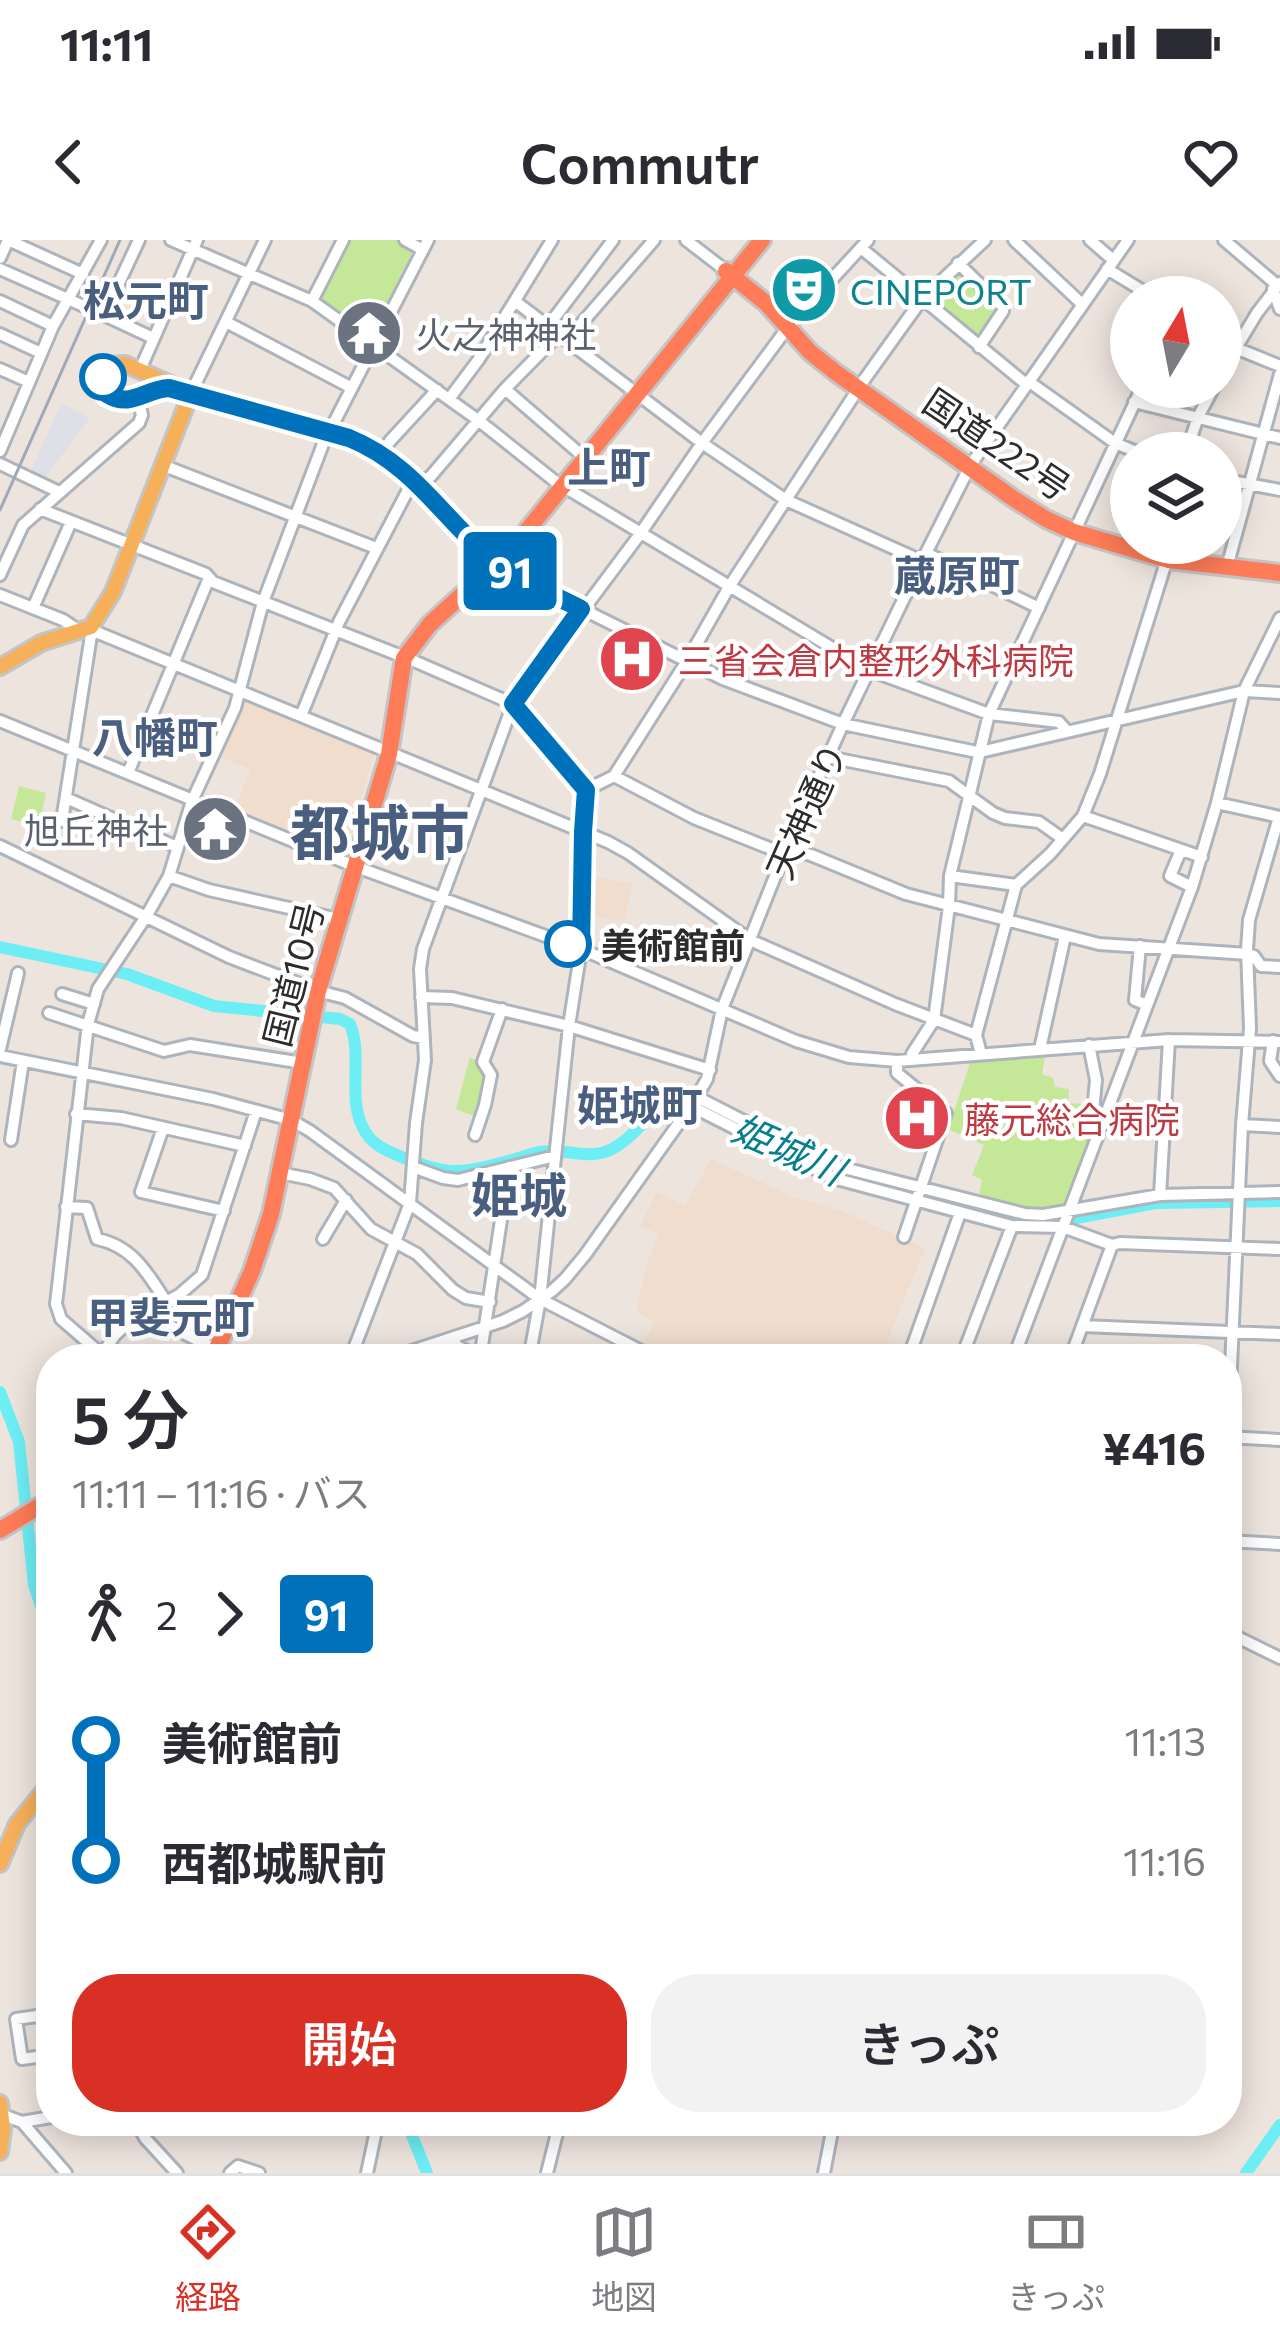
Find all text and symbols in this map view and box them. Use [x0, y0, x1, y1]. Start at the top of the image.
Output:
text: 11:11 [60, 15, 153, 70]
icon: back [36, 129, 102, 195]
text: Commutr [521, 129, 759, 195]
icon: heart [1178, 129, 1244, 195]
theatre icon: CINEPORT [769, 255, 839, 325]
place label: CINEPORT [850, 268, 1032, 312]
district label: 松元町 [83, 273, 209, 325]
north arrow [1110, 276, 1242, 408]
map controls [1110, 276, 1242, 564]
temple icon: 火之神神社 [334, 298, 404, 368]
place label: 火之神神社 [416, 311, 596, 355]
unlabelled marker [81, 355, 125, 399]
street label: 国道222号 [916, 378, 1080, 508]
button: layers [1110, 432, 1242, 564]
district label: 上町 [567, 440, 651, 492]
line badge: 91 [456, 532, 564, 610]
text: 91 [488, 545, 532, 597]
district label: 蔵原町 [894, 548, 1020, 600]
hospital icon: 三省会倉内整形外科病院 [597, 624, 667, 694]
place label: 三省会倉内整形外科病院 [678, 637, 1074, 681]
district label: 八幡町 [92, 710, 218, 762]
street label: 天神通り [756, 735, 854, 885]
temple icon: 旭丘神社 [180, 794, 250, 864]
district label: 都城市 [290, 794, 470, 867]
place label: 旭丘神社 [24, 807, 168, 851]
street label: 国道10号 [253, 897, 331, 1051]
marker: 美術館前 [546, 922, 590, 966]
place label: 美術館前 [601, 922, 745, 966]
district label: 姫城町 [577, 1078, 703, 1130]
hospital icon: 藤元総合病院 [882, 1083, 952, 1153]
place label: 藤元総合病院 [964, 1096, 1180, 1140]
water label: 姫城川 [726, 1102, 856, 1195]
district label: 姫城 [471, 1164, 567, 1223]
district label: 甲斐元町 [87, 1290, 255, 1342]
text: 5 分 [72, 1377, 189, 1458]
text: ¥416 [1102, 1419, 1206, 1474]
text: 11:11 – 11:16 · バス [72, 1468, 371, 1516]
icon: walk [72, 1581, 138, 1647]
icon: forward [196, 1581, 262, 1647]
text: 91 [304, 1588, 349, 1640]
text: 2 [156, 1590, 178, 1638]
text: 美術館前 [162, 1714, 342, 1769]
text: 11:13 [1125, 1716, 1206, 1764]
text: 西都城駅前 [162, 1834, 387, 1889]
text: 11:16 [1123, 1836, 1206, 1884]
button: 開始 [72, 1974, 627, 2112]
button: きっぷ [651, 1974, 1206, 2112]
tab: 経路 [175, 2199, 241, 2319]
tab: 地図 [591, 2199, 657, 2319]
tab: きっぷ [1007, 2199, 1105, 2319]

